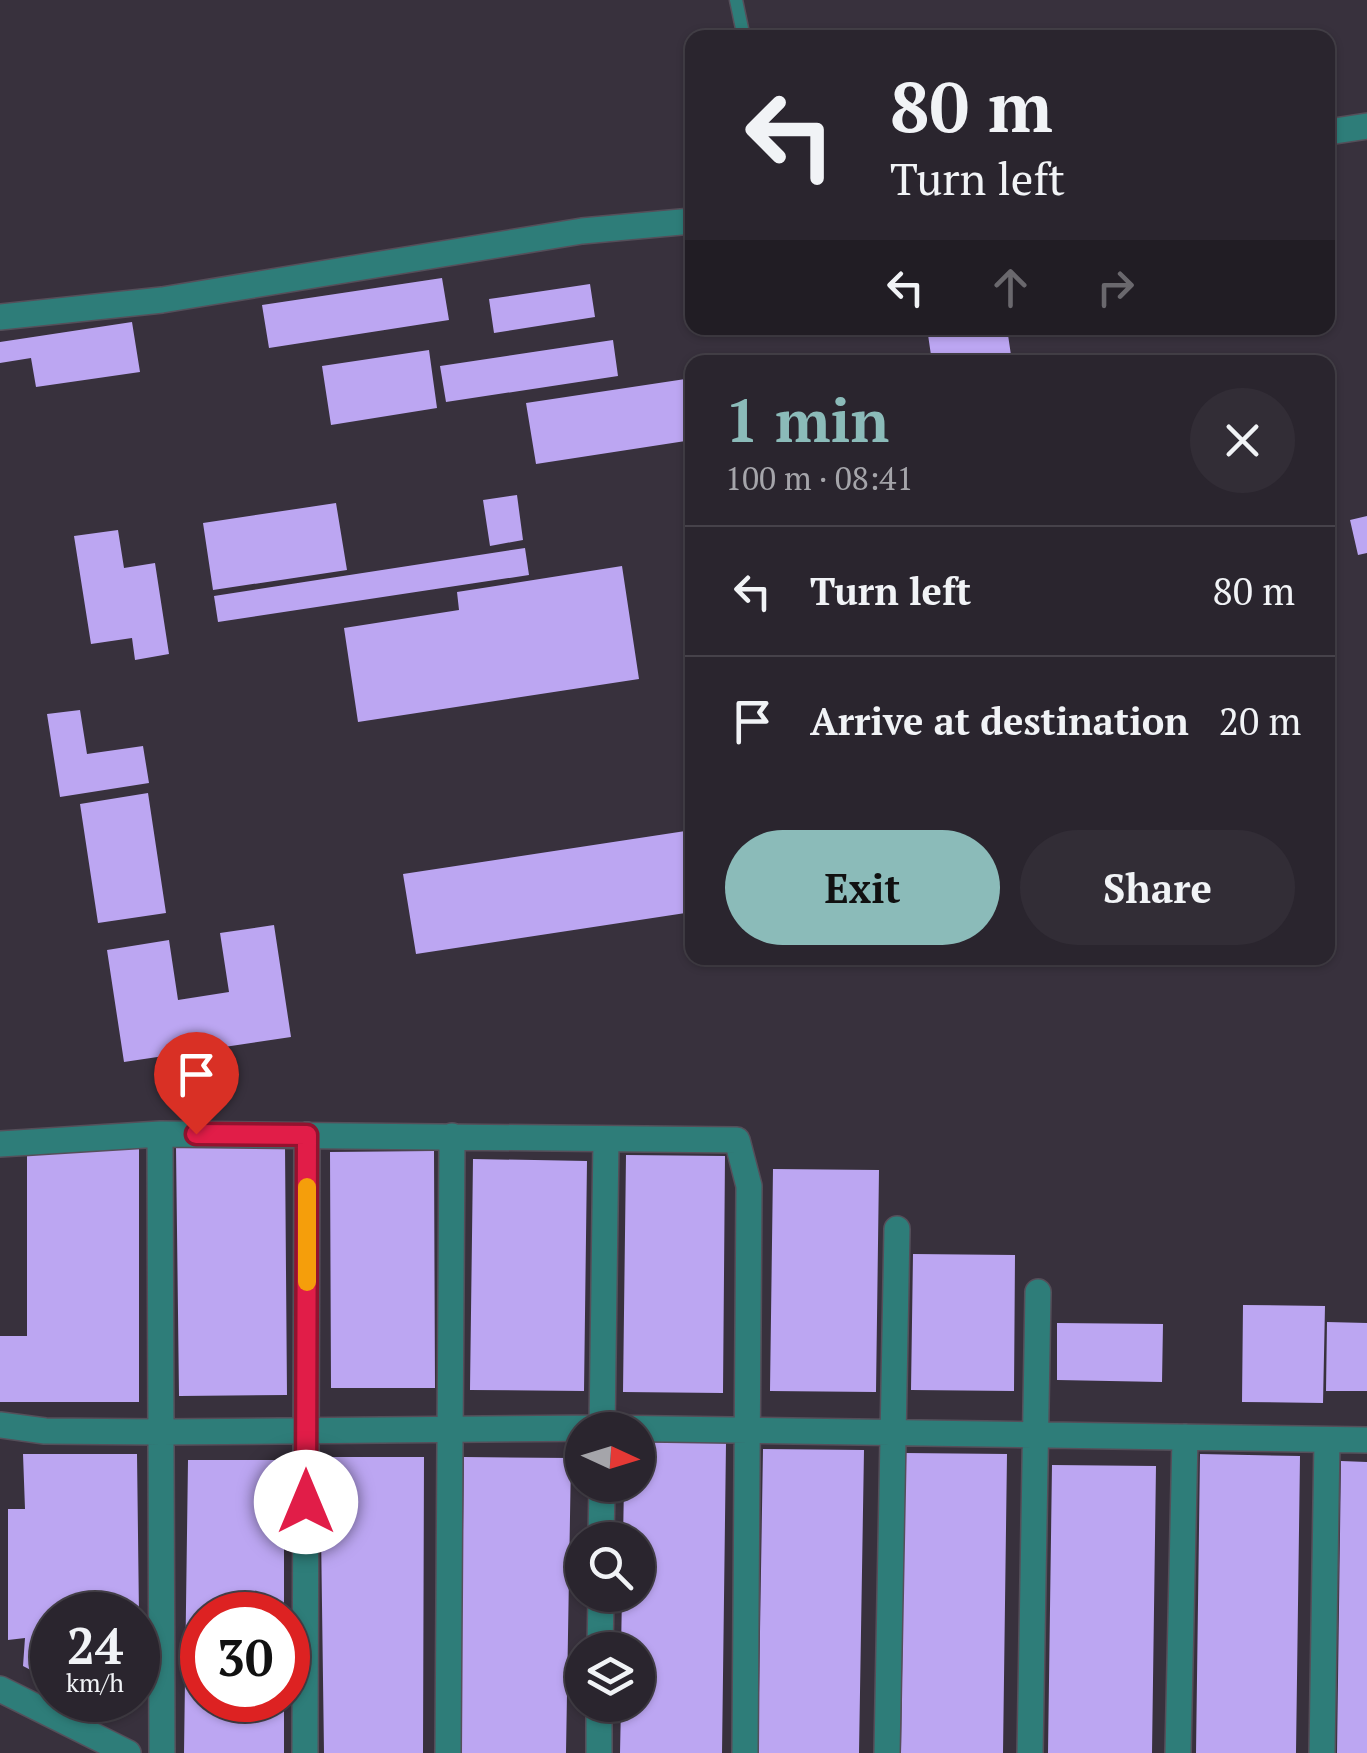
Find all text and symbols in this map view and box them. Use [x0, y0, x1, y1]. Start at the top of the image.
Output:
text: 80 m [890, 59, 1053, 152]
icon: left [725, 70, 855, 200]
text: Turn left [890, 148, 1065, 208]
icon: left [878, 260, 933, 315]
icon: ahead [983, 260, 1038, 315]
icon: right [1088, 260, 1143, 315]
text: 1 min [725, 380, 889, 459]
button: close [1190, 388, 1295, 493]
text: 100 m · 08:41 [725, 457, 913, 499]
icon: left [725, 564, 780, 619]
text: Turn left [810, 566, 971, 616]
text: 80 m [1212, 566, 1295, 616]
icon: arrive [725, 694, 780, 749]
text: Arrive at destination [810, 696, 1189, 746]
text: 20 m [1219, 696, 1301, 746]
button: Exit [725, 830, 1000, 945]
button: Share [1020, 830, 1295, 945]
pin [154, 1032, 239, 1135]
icon: arrive [169, 1047, 224, 1102]
north arrow [565, 1412, 655, 1502]
map controls [565, 1412, 655, 1722]
position arrow [254, 1450, 358, 1554]
button: search [565, 1522, 655, 1612]
speed limit sign: 30 [180, 1592, 310, 1722]
text: 24 [67, 1612, 123, 1678]
button: layers [565, 1632, 655, 1722]
text: km/h [66, 1666, 124, 1699]

